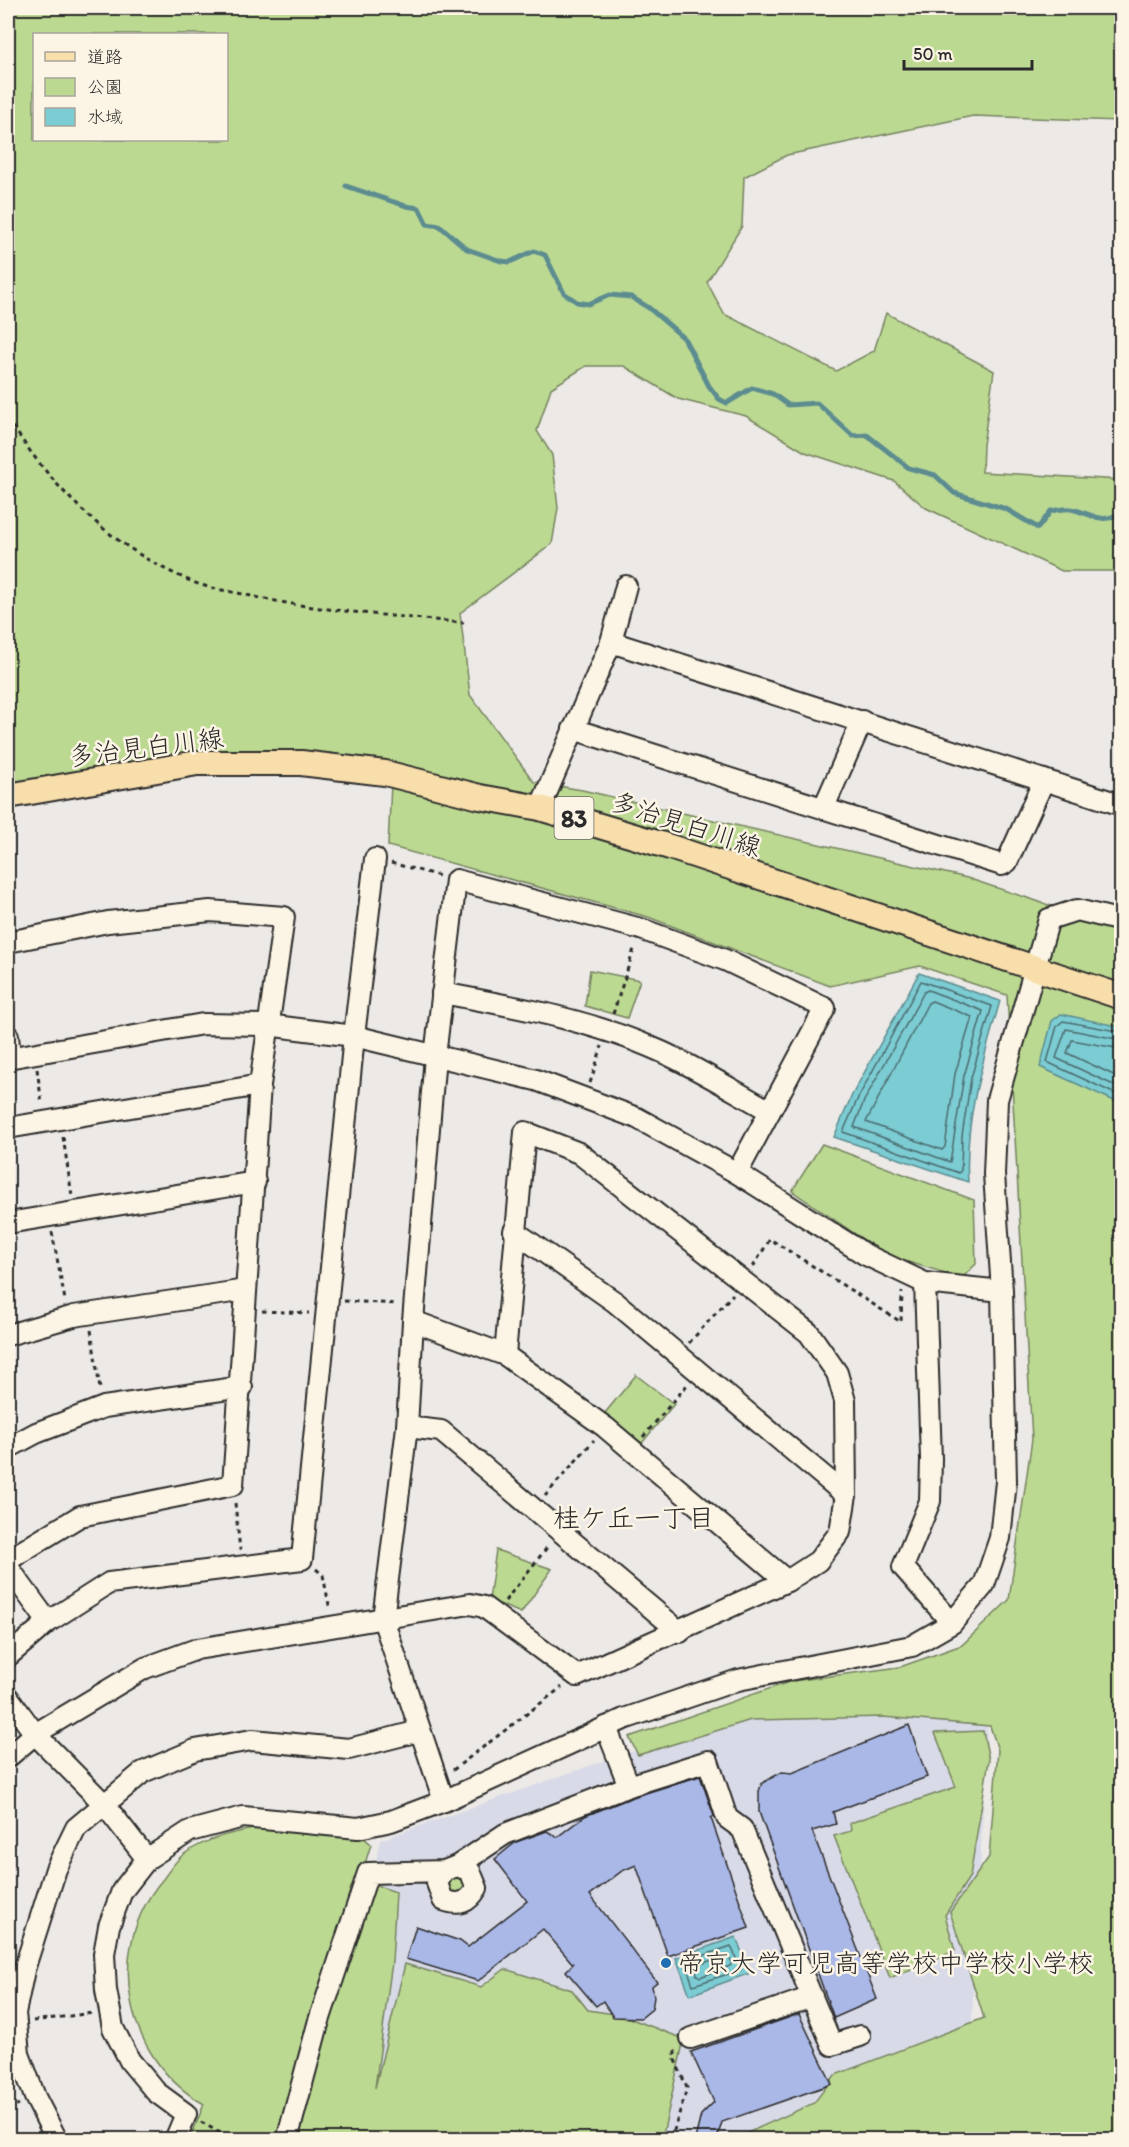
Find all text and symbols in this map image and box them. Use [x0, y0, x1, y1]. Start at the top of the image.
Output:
legend [33, 33, 228, 141]
scale bar [904, 33, 1032, 71]
text: 50 m [913, 43, 953, 65]
text: 道路 [87, 46, 123, 68]
text: 公園 [87, 76, 123, 98]
text: 水域 [87, 106, 123, 128]
street label: 多治見白川線 [67, 722, 225, 772]
street label: 多治見白川線 [607, 785, 765, 863]
road number: 83 [554, 797, 594, 839]
district label: 桂ケ丘一丁目 [553, 1501, 715, 1534]
place label: 帝京大学可児高等学校中学校小学校 [678, 1947, 1094, 1979]
marker: 帝京大学可児高等学校中学校小学校 [659, 1956, 673, 1970]

